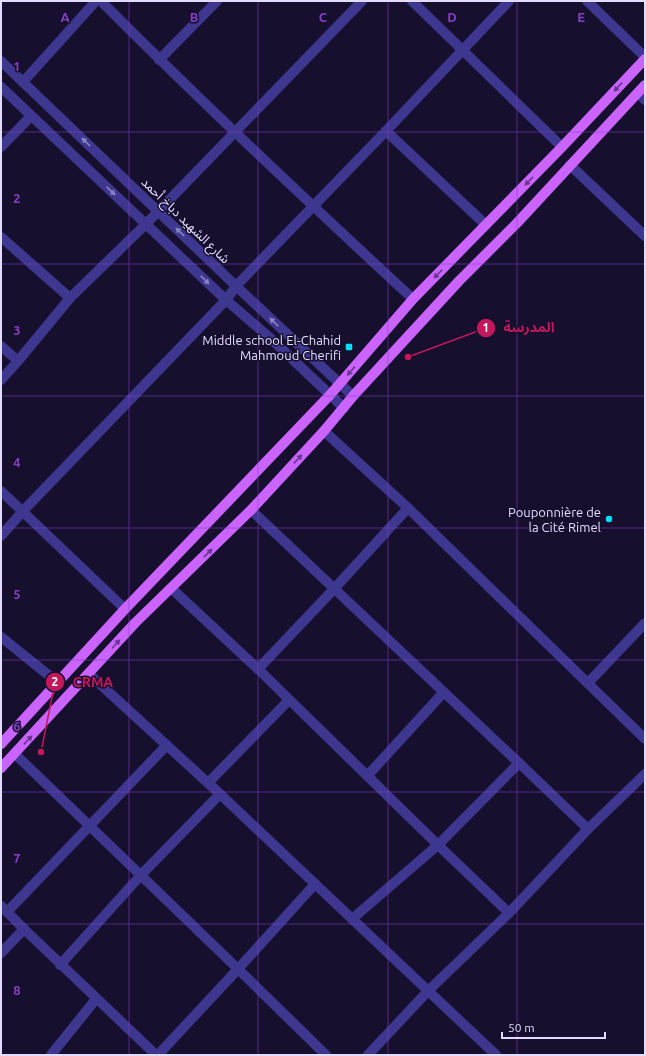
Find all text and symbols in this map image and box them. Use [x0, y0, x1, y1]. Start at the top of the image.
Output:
text: A [60, 10, 70, 24]
text: B [190, 10, 199, 24]
text: C [319, 10, 328, 24]
text: D [447, 10, 457, 24]
text: E [577, 10, 585, 24]
text: 1 [13, 59, 21, 73]
one-way arrow [614, 82, 623, 92]
one-way arrow [81, 137, 91, 147]
street label: شارع الشهيد دباخ أحمد [136, 174, 233, 269]
one-way arrow [524, 176, 534, 186]
one-way arrow [106, 186, 116, 196]
text: 2 [13, 191, 21, 205]
one-way arrow [175, 227, 185, 237]
one-way arrow [433, 269, 443, 279]
one-way arrow [200, 275, 210, 285]
callout: المدرسة [476, 315, 563, 341]
one-way arrow [269, 317, 279, 326]
text: المدرسة [503, 319, 555, 336]
text: 1 [483, 321, 489, 334]
text: 3 [13, 323, 21, 337]
place label: Middle school El-Chahid Mahmoud Cherifi [202, 333, 341, 362]
marker: Middle school El-Chahid Mahmoud Cherifi [344, 342, 354, 352]
one-way arrow [346, 365, 355, 376]
one-way arrow [293, 454, 303, 464]
text: 4 [13, 455, 21, 469]
place label: Pouponnière de la Cité Rimel [508, 505, 602, 534]
marker: Pouponnière de la Cité Rimel [604, 514, 614, 524]
one-way arrow [203, 548, 213, 557]
text: 5 [13, 587, 21, 601]
one-way arrow [111, 639, 120, 649]
callout: CRMA [45, 669, 121, 695]
text: CRMA [73, 674, 113, 690]
text: 2 [52, 675, 59, 688]
text: 6 [13, 719, 21, 733]
one-way arrow [23, 735, 33, 745]
text: 7 [13, 851, 21, 865]
text: 8 [13, 983, 21, 997]
scale bar [502, 1014, 605, 1040]
text: 50 m [508, 1021, 535, 1034]

